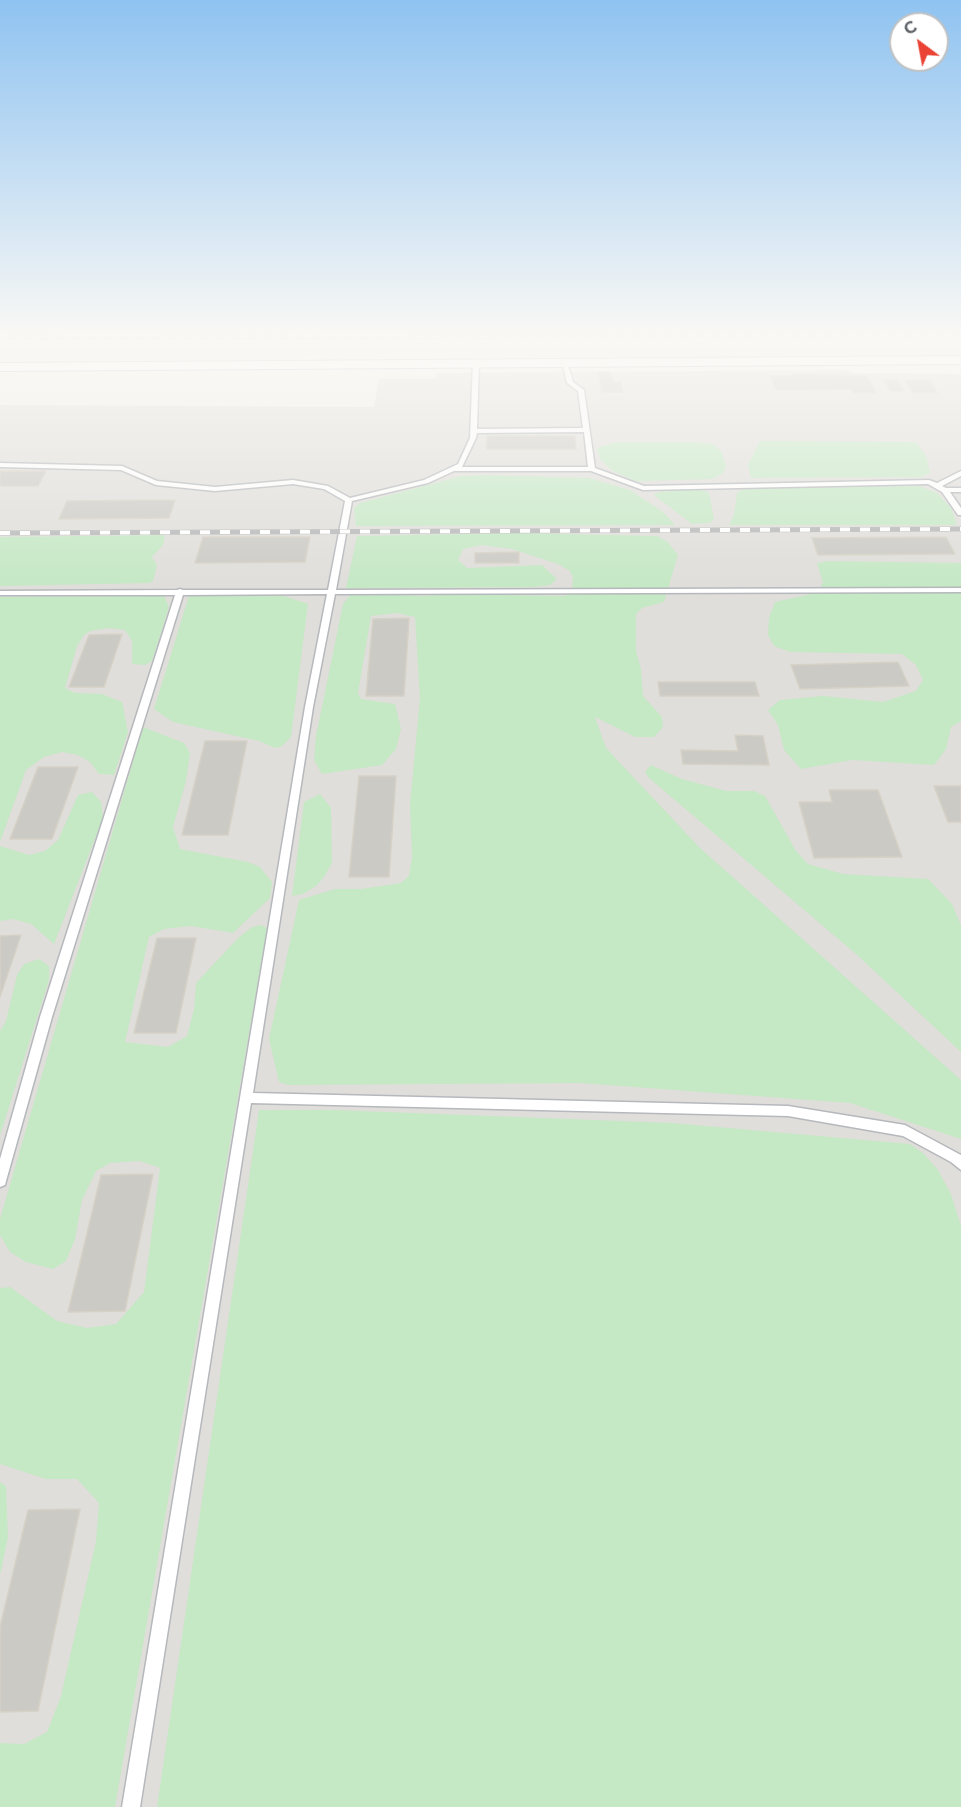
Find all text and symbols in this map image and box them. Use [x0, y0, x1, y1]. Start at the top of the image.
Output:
north arrow [889, 12, 949, 72]
text: С [900, 17, 920, 39]

